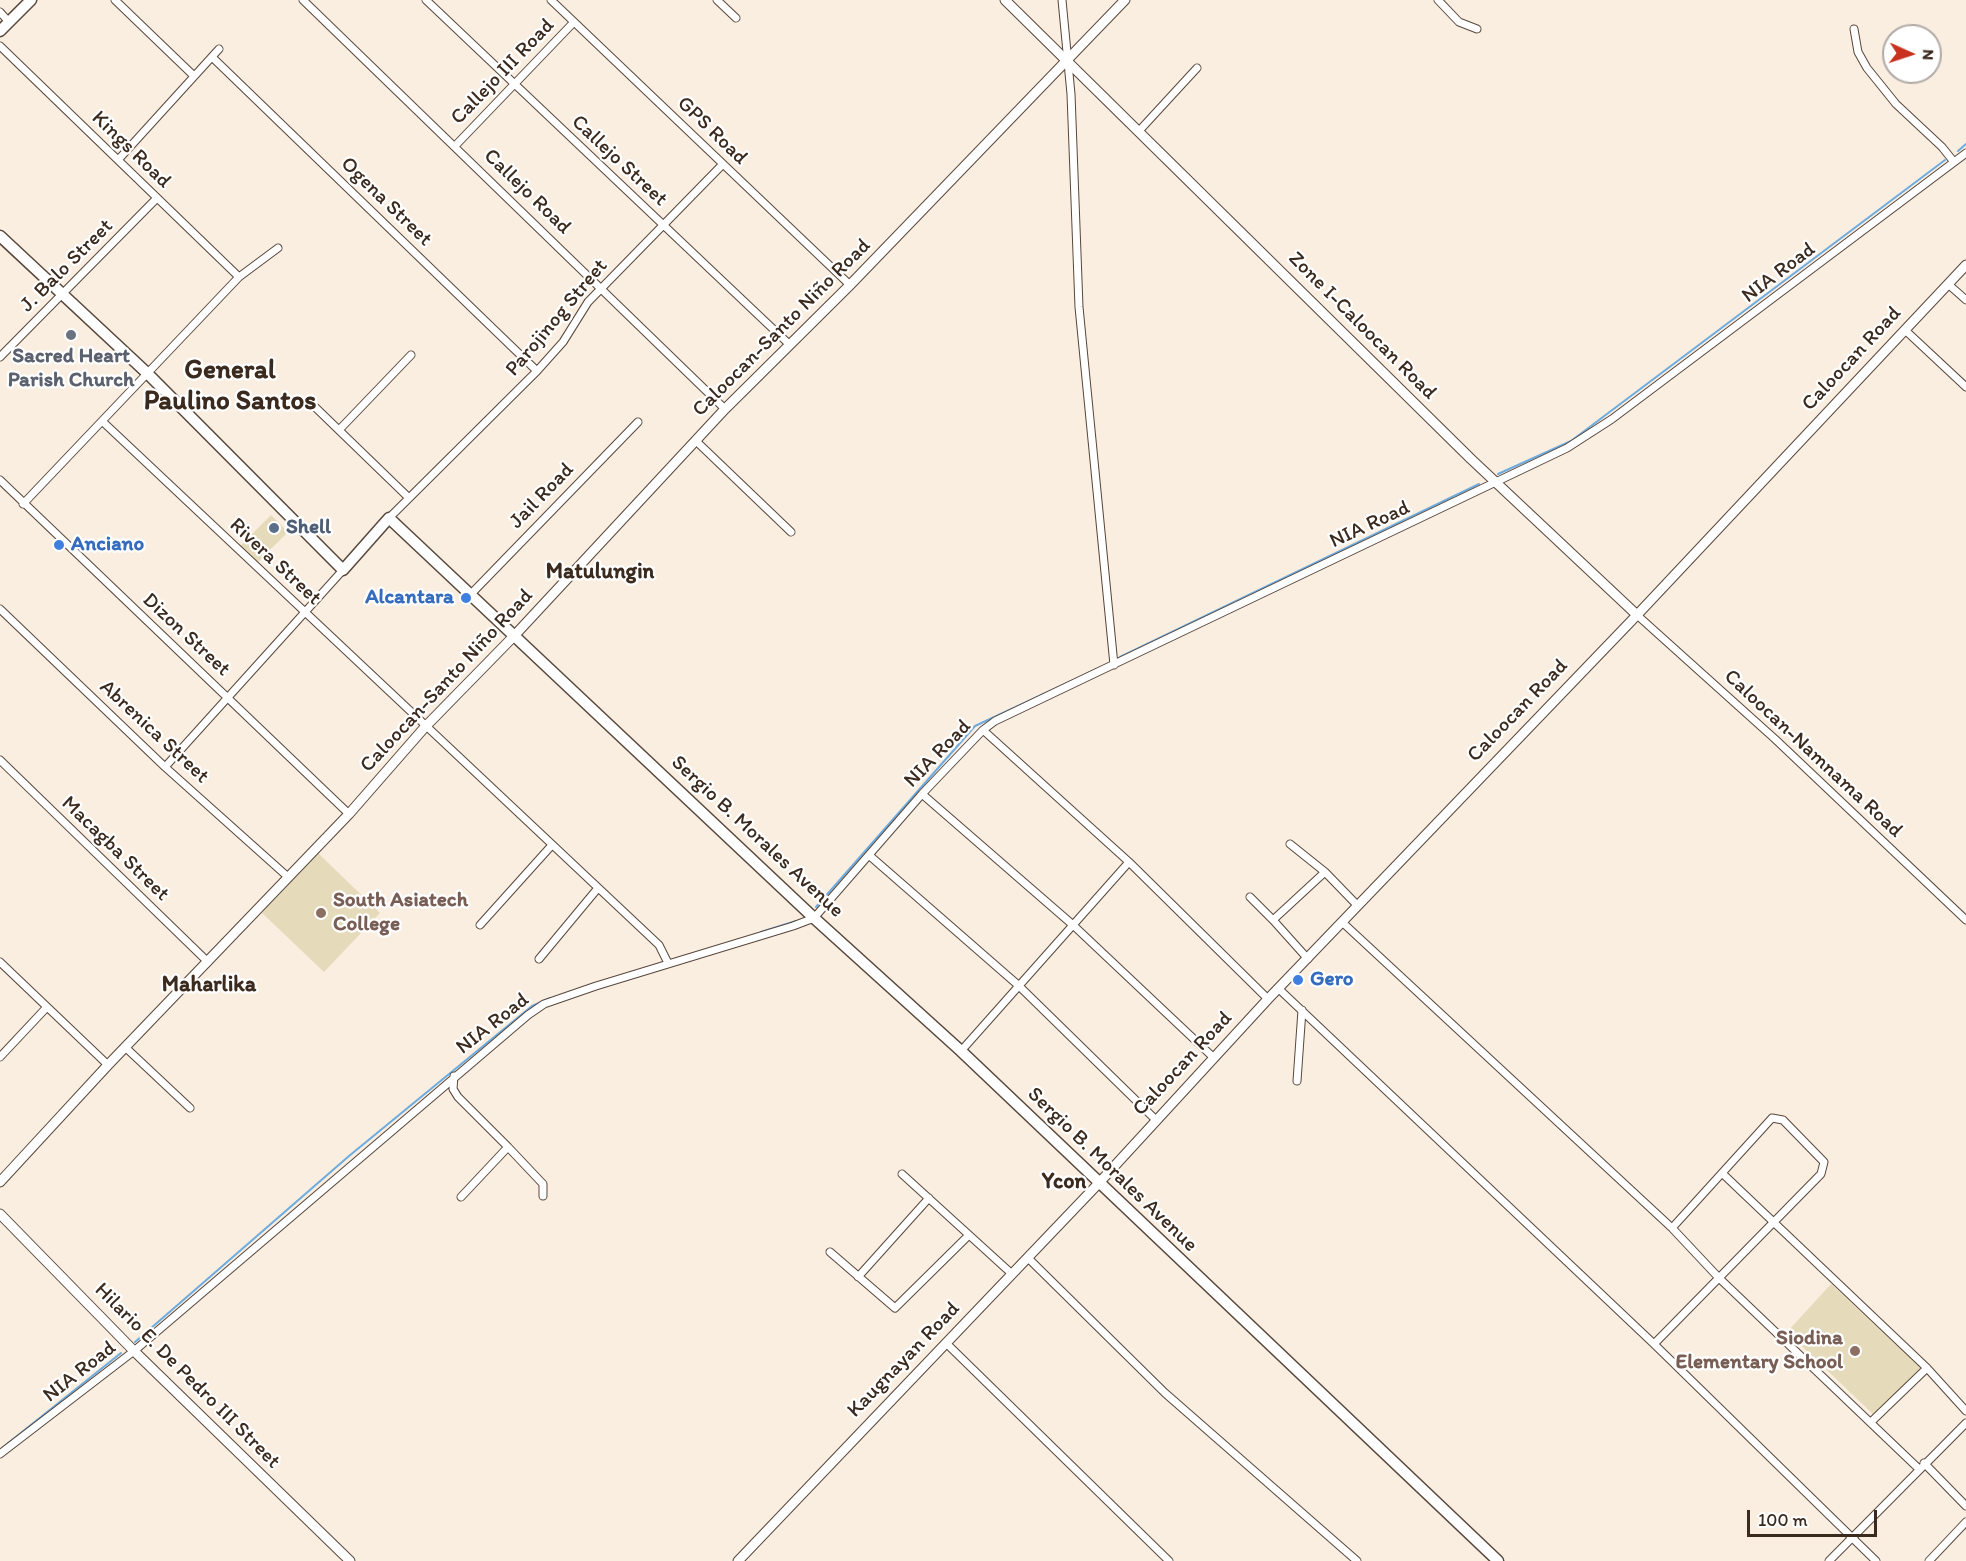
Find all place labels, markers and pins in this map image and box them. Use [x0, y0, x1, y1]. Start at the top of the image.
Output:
marker: Sacred Heart Parish Church [64, 328, 78, 342]
place label: Sacred Heart Parish Church [8, 344, 134, 394]
place label: Shell [286, 515, 331, 541]
marker: Shell [267, 521, 281, 535]
place label: Anciano [71, 532, 144, 558]
marker: Anciano [52, 538, 66, 552]
place label: Alcantara [365, 585, 454, 611]
marker: Alcantara [459, 591, 473, 605]
place label: South Asiatech College [333, 888, 468, 938]
marker: South Asiatech College [314, 906, 328, 920]
place label: Gero [1310, 967, 1354, 993]
marker: Gero [1291, 973, 1305, 987]
place label: Siodina Elementary School [1676, 1326, 1843, 1376]
marker: Siodina Elementary School [1848, 1344, 1862, 1358]

